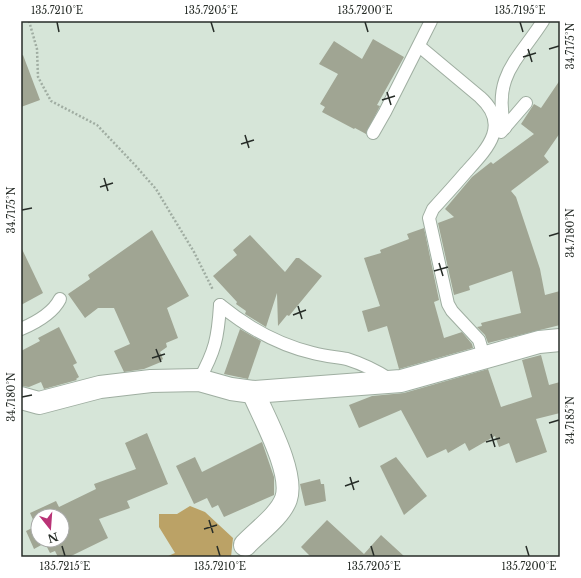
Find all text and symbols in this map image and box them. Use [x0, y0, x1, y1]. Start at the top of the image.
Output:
text: 135.7210°E [31, 4, 83, 17]
text: 135.7205°E [184, 4, 238, 17]
text: 135.7200°E [338, 4, 392, 17]
text: 135.7195°E [494, 4, 546, 17]
text: 34.7175°N [564, 22, 577, 70]
text: 34.7175°N [5, 186, 18, 234]
text: 34.7180°N [564, 208, 577, 258]
text: 34.7180°N [5, 372, 18, 422]
text: 34.7185°N [564, 396, 577, 444]
north arrow [30, 508, 70, 548]
text: N [45, 529, 60, 546]
text: 135.7215°E [40, 560, 90, 573]
text: 135.7210°E [194, 560, 246, 573]
text: 135.7205°E [347, 560, 401, 573]
text: 135.7200°E [502, 560, 556, 573]

